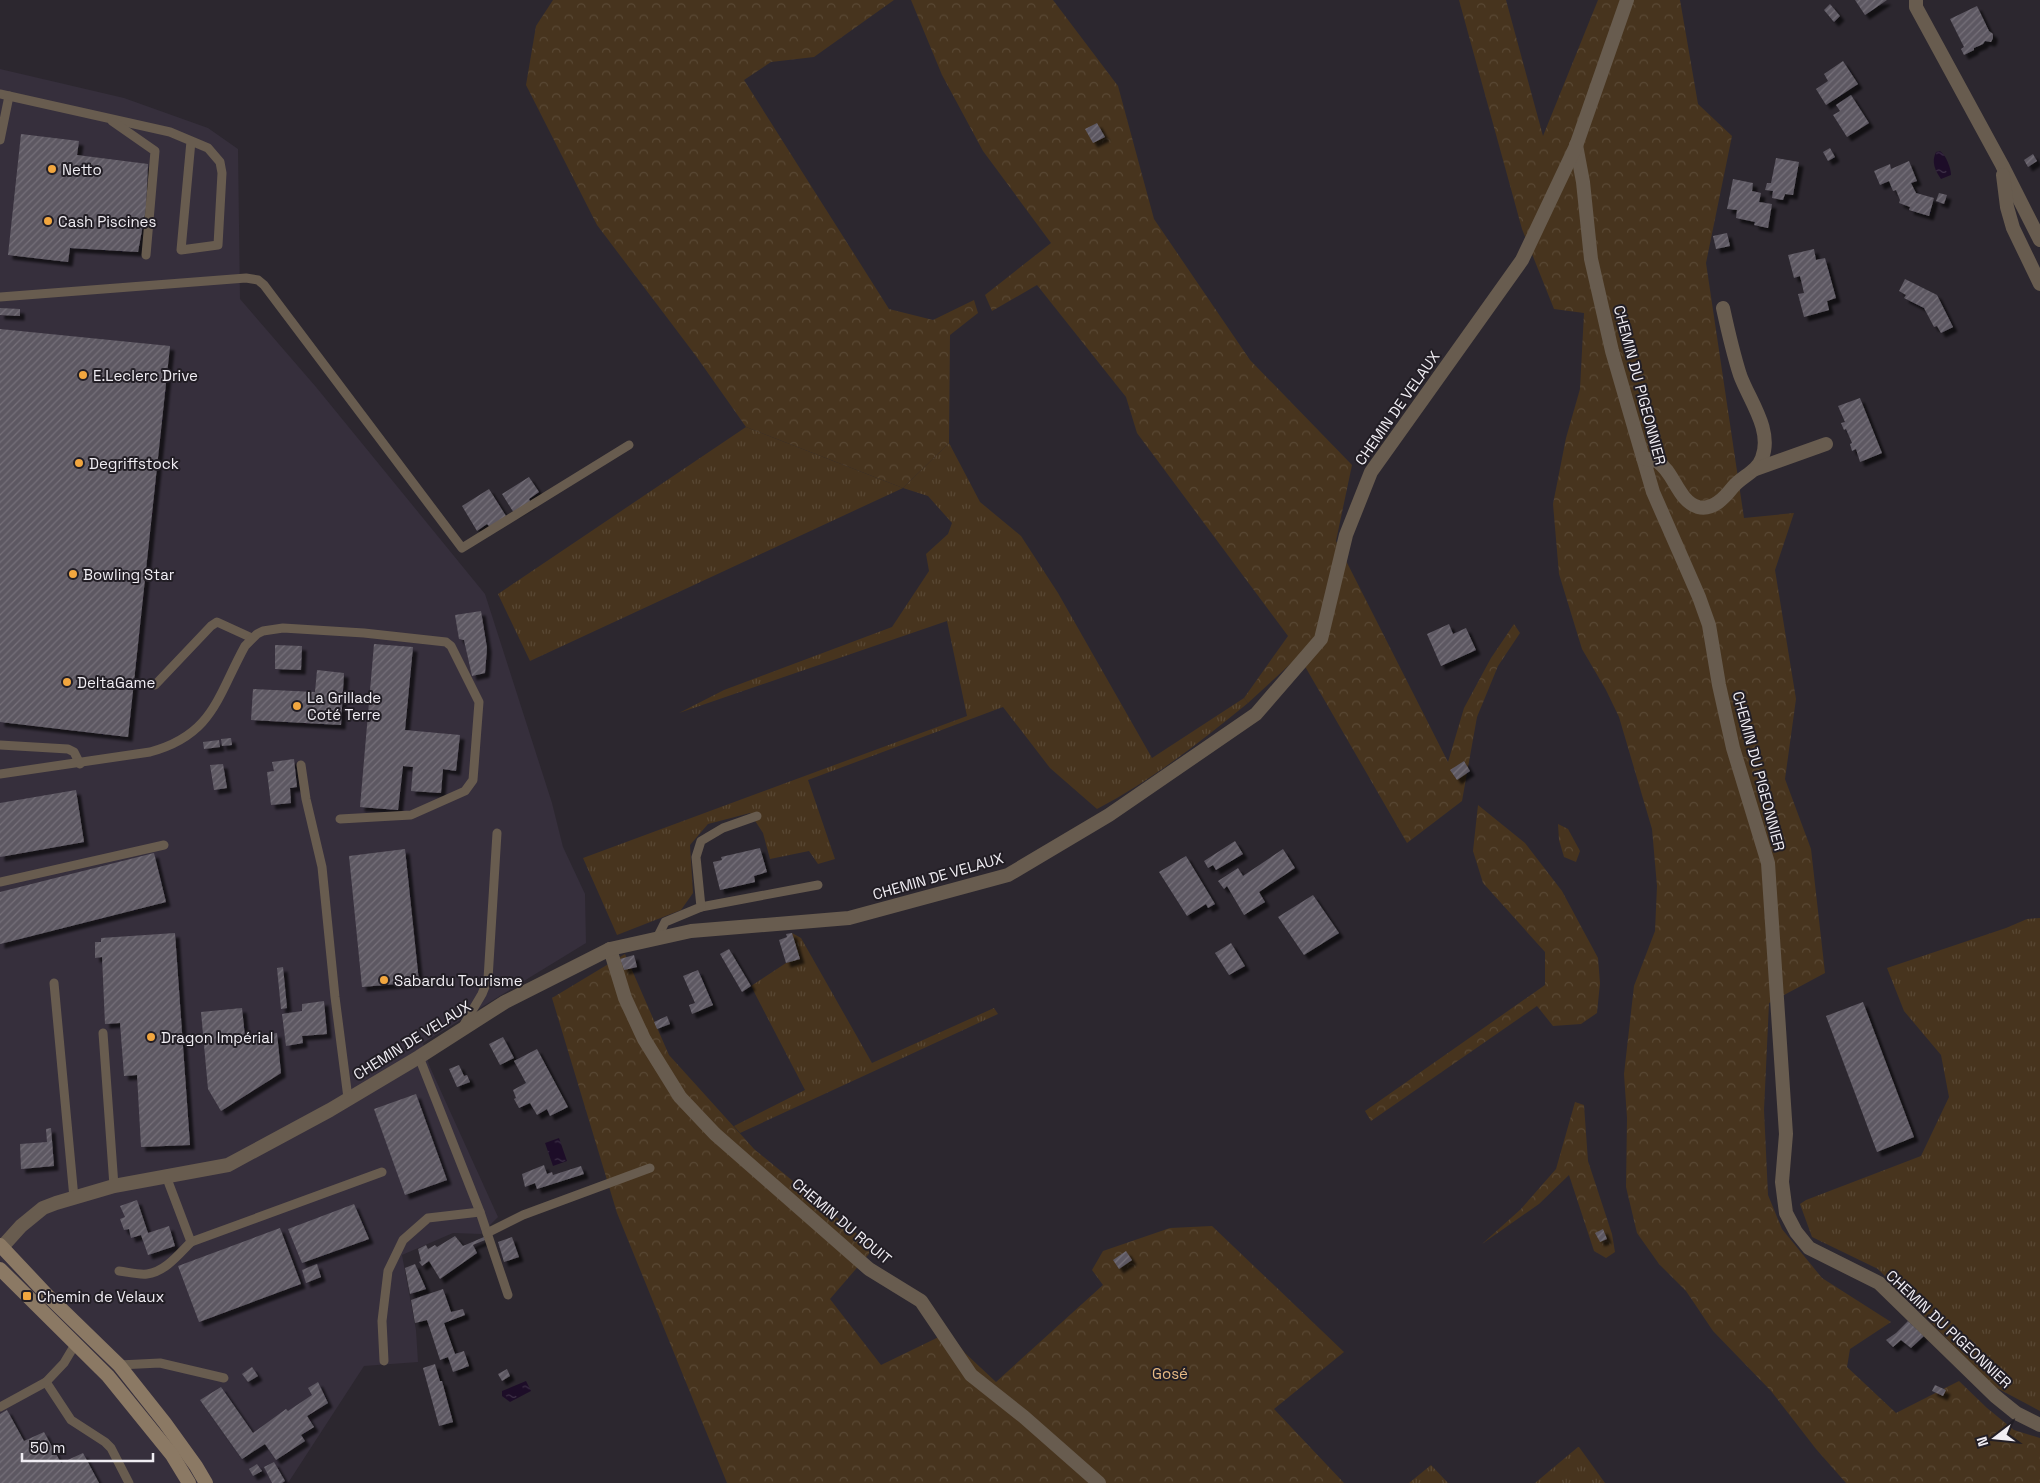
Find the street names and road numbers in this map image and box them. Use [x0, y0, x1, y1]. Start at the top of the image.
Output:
street label: CHEMIN DU PIGEONNIER [1610, 303, 1670, 467]
street label: CHEMIN DE VELAUX [1350, 347, 1444, 469]
street label: CHEMIN DU PIGEONNIER [1729, 689, 1789, 853]
street label: CHEMIN DE VELAUX [870, 848, 1006, 904]
street label: CHEMIN DE VELAUX [350, 996, 475, 1084]
street label: CHEMIN DU ROUIT [788, 1174, 896, 1268]
street label: CHEMIN DU PIGEONNIER [1882, 1266, 2016, 1392]

